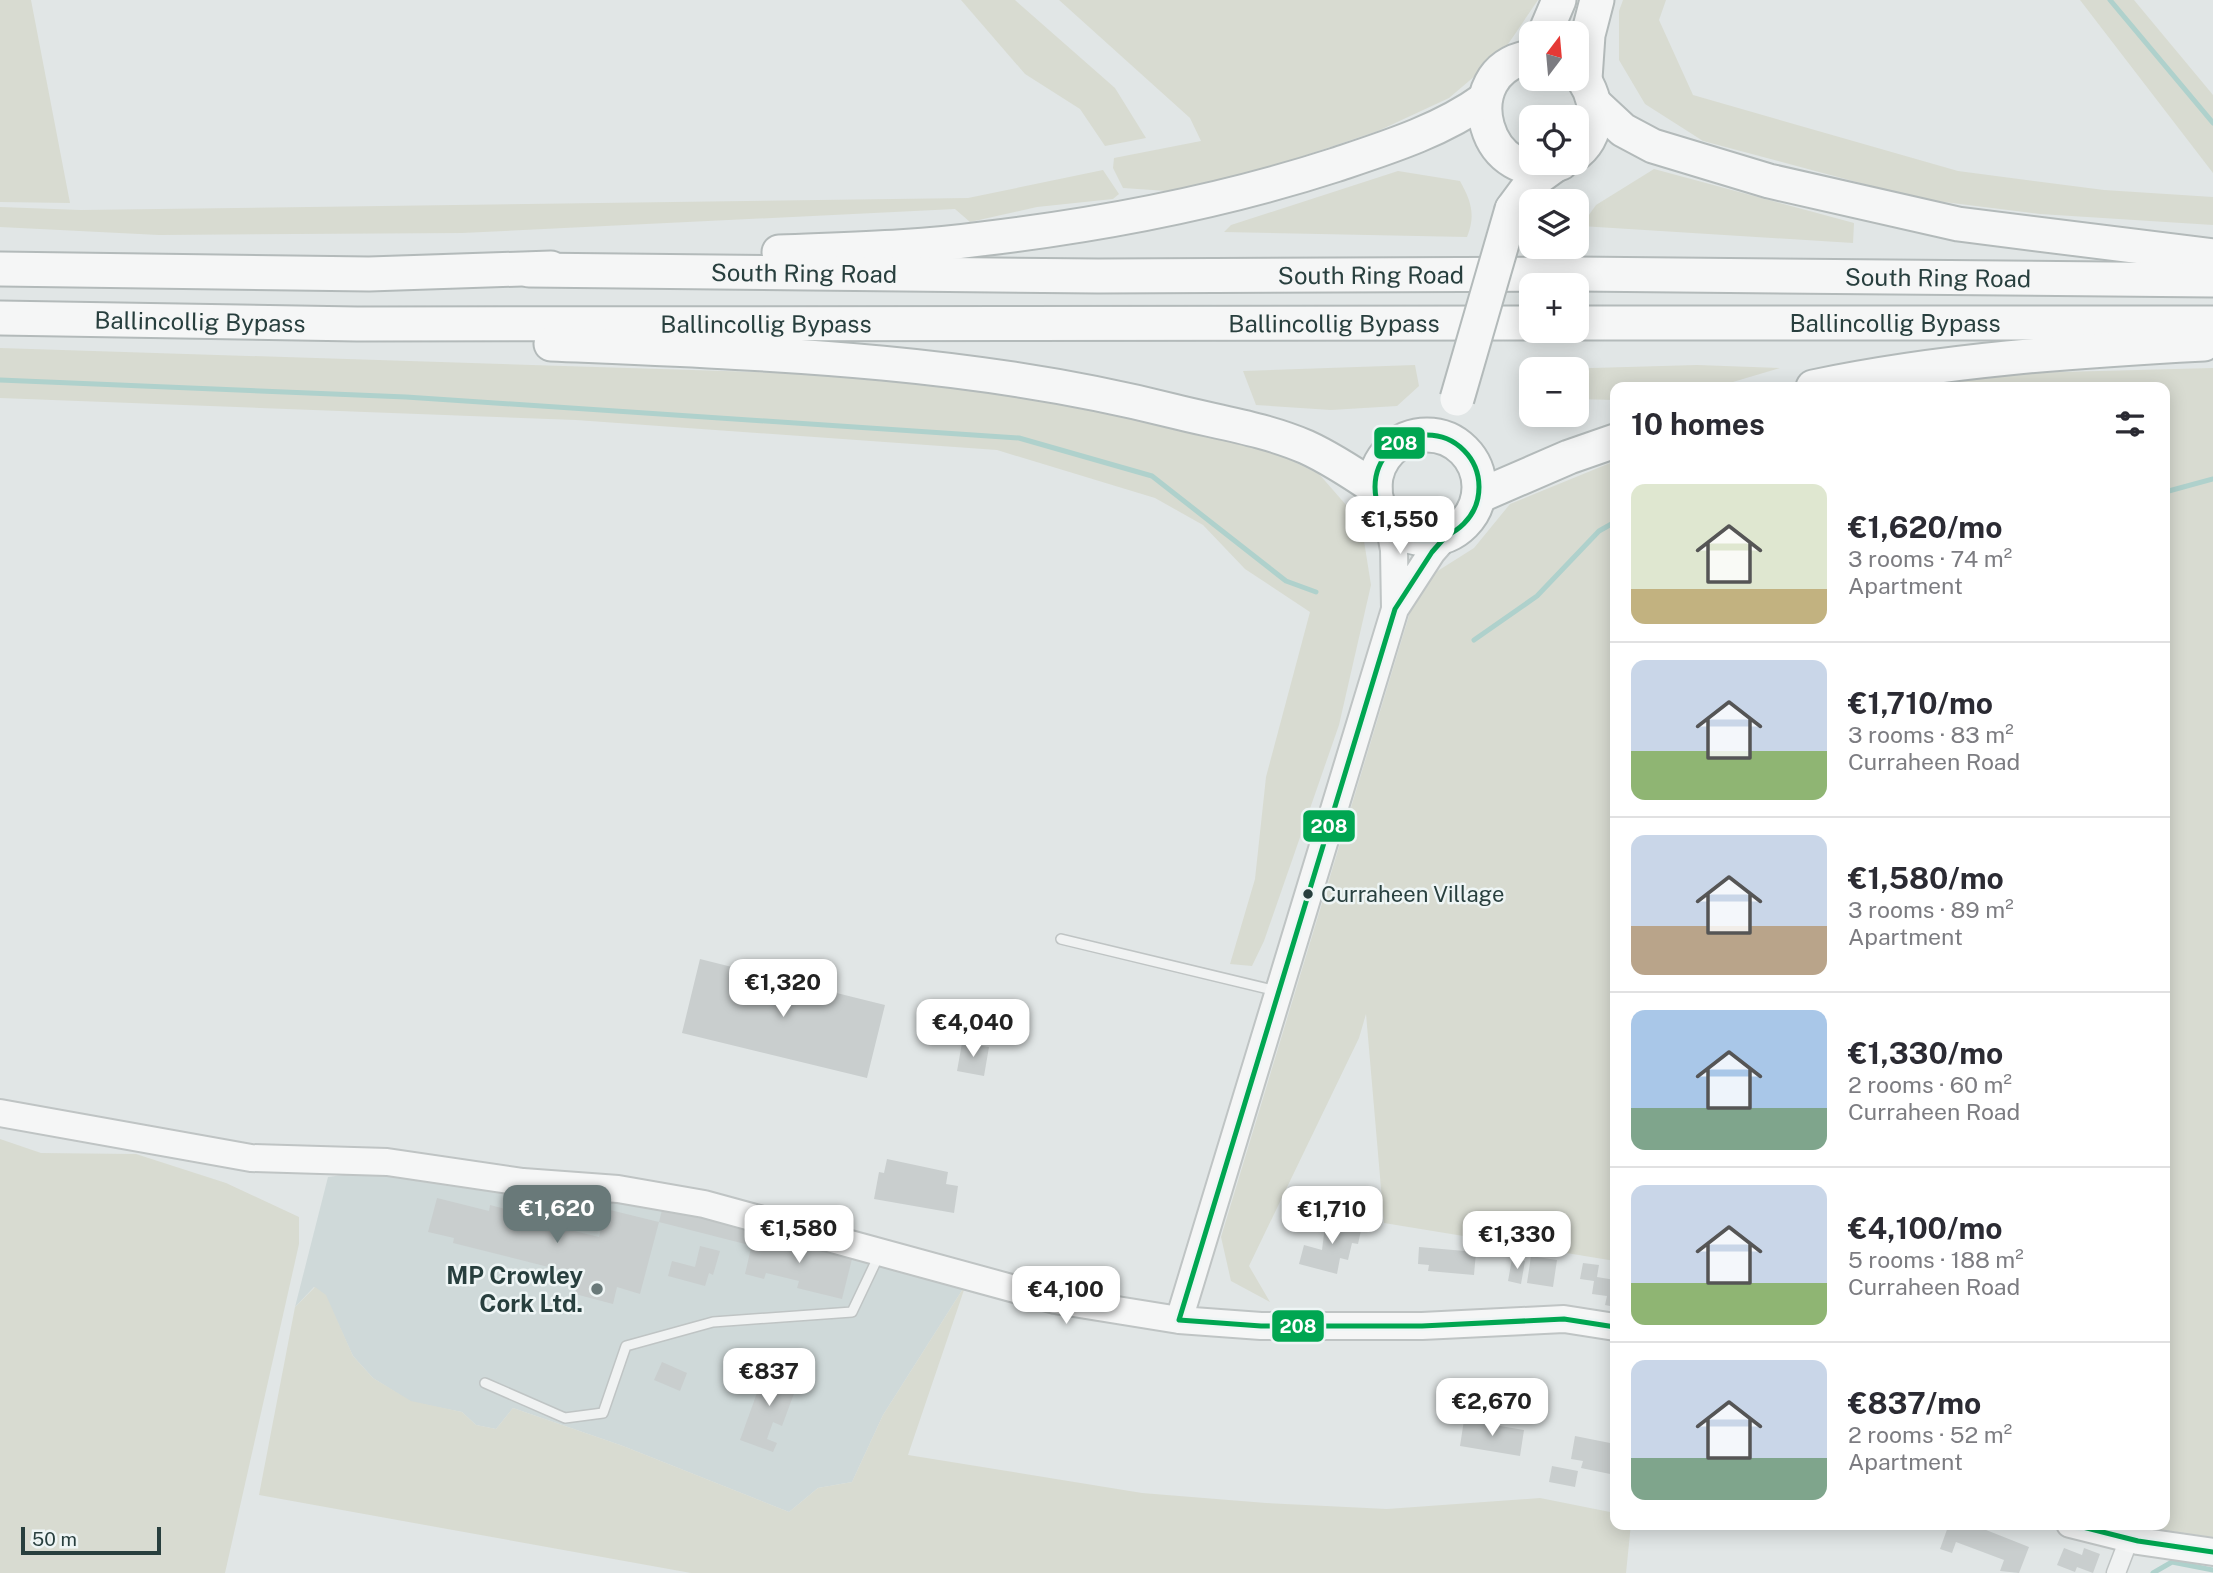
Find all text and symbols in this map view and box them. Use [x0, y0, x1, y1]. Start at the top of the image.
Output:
north arrow [1519, 21, 1589, 91]
map controls [1519, 21, 1589, 427]
button: locate [1519, 105, 1589, 175]
button: layers [1519, 189, 1589, 259]
street label: South Ring Road [711, 258, 897, 288]
street label: South Ring Road [1278, 260, 1464, 289]
street label: South Ring Road [1845, 263, 2031, 292]
button: + [1519, 273, 1589, 343]
street label: Ballincollig Bypass [94, 306, 306, 337]
street label: Ballincollig Bypass [1228, 309, 1440, 337]
street label: Ballincollig Bypass [1789, 309, 2001, 337]
street label: Ballincollig Bypass [660, 310, 872, 338]
button: − [1519, 357, 1589, 427]
icon: filters [2111, 405, 2149, 443]
text: 10 homes [1631, 406, 1765, 442]
line badge: 208 [1373, 426, 1426, 460]
text: 208 [1380, 432, 1418, 454]
pin: €1,550 [1343, 496, 1457, 556]
text: €1,550 [1361, 505, 1439, 532]
text: €1,620/mo [1848, 509, 2002, 545]
icon: home [1687, 512, 1771, 596]
text: 3 rooms · 74 m² [1848, 545, 2012, 572]
text: Apartment [1848, 572, 1963, 599]
text: €1,710/mo [1848, 685, 1993, 721]
icon: home [1687, 688, 1771, 772]
text: 3 rooms · 83 m² [1848, 721, 2014, 748]
text: Curraheen Road [1848, 748, 2020, 775]
line badge: 208 [1302, 809, 1356, 843]
text: 208 [1310, 815, 1348, 837]
text: €1,580/mo [1848, 860, 2004, 896]
icon: home [1687, 863, 1771, 947]
place label: Curraheen Village [1321, 881, 1504, 907]
marker: Curraheen Village [1301, 887, 1315, 901]
text: 3 rooms · 89 m² [1848, 896, 2014, 923]
text: Apartment [1848, 923, 1963, 950]
pin: €1,320 [726, 960, 840, 1019]
text: €1,320 [745, 968, 821, 995]
pin: €4,040 [916, 1000, 1030, 1059]
text: €4,040 [932, 1008, 1014, 1035]
text: €1,330/mo [1848, 1035, 2003, 1071]
icon: home [1687, 1038, 1771, 1122]
text: 2 rooms · 60 m² [1848, 1071, 2012, 1098]
text: Curraheen Road [1848, 1098, 2020, 1125]
pin: €1,620 [500, 1186, 614, 1245]
pin: €1,710 [1275, 1186, 1389, 1246]
text: €1,620 [519, 1194, 595, 1221]
text: €1,710 [1298, 1195, 1366, 1222]
pin: €1,580 [742, 1206, 856, 1265]
text: €4,100/mo [1848, 1210, 2003, 1246]
pin: €1,330 [1460, 1212, 1574, 1271]
icon: home [1687, 1213, 1771, 1297]
text: €1,580 [761, 1214, 837, 1241]
text: €1,330 [1479, 1220, 1555, 1247]
text: 5 rooms · 188 m² [1848, 1246, 2024, 1273]
place label: MP Crowley Cork Ltd. [446, 1261, 583, 1317]
pin: €4,100 [1009, 1266, 1123, 1326]
text: Curraheen Road [1848, 1273, 2020, 1300]
text: €4,100 [1028, 1275, 1104, 1302]
marker: MP Crowley Cork Ltd. [589, 1281, 605, 1297]
line badge: 208 [1271, 1309, 1325, 1343]
text: 208 [1279, 1315, 1317, 1337]
pin: €837 [728, 1348, 810, 1408]
text: €837 [739, 1357, 799, 1384]
pin: €2,670 [1435, 1378, 1549, 1438]
text: €837/mo [1848, 1385, 1981, 1421]
text: €2,670 [1452, 1387, 1532, 1414]
icon: home [1687, 1388, 1771, 1472]
text: 2 rooms · 52 m² [1848, 1421, 2012, 1448]
text: Apartment [1848, 1448, 1963, 1475]
scale bar [21, 1524, 161, 1556]
text: 50 m [32, 1528, 77, 1550]

